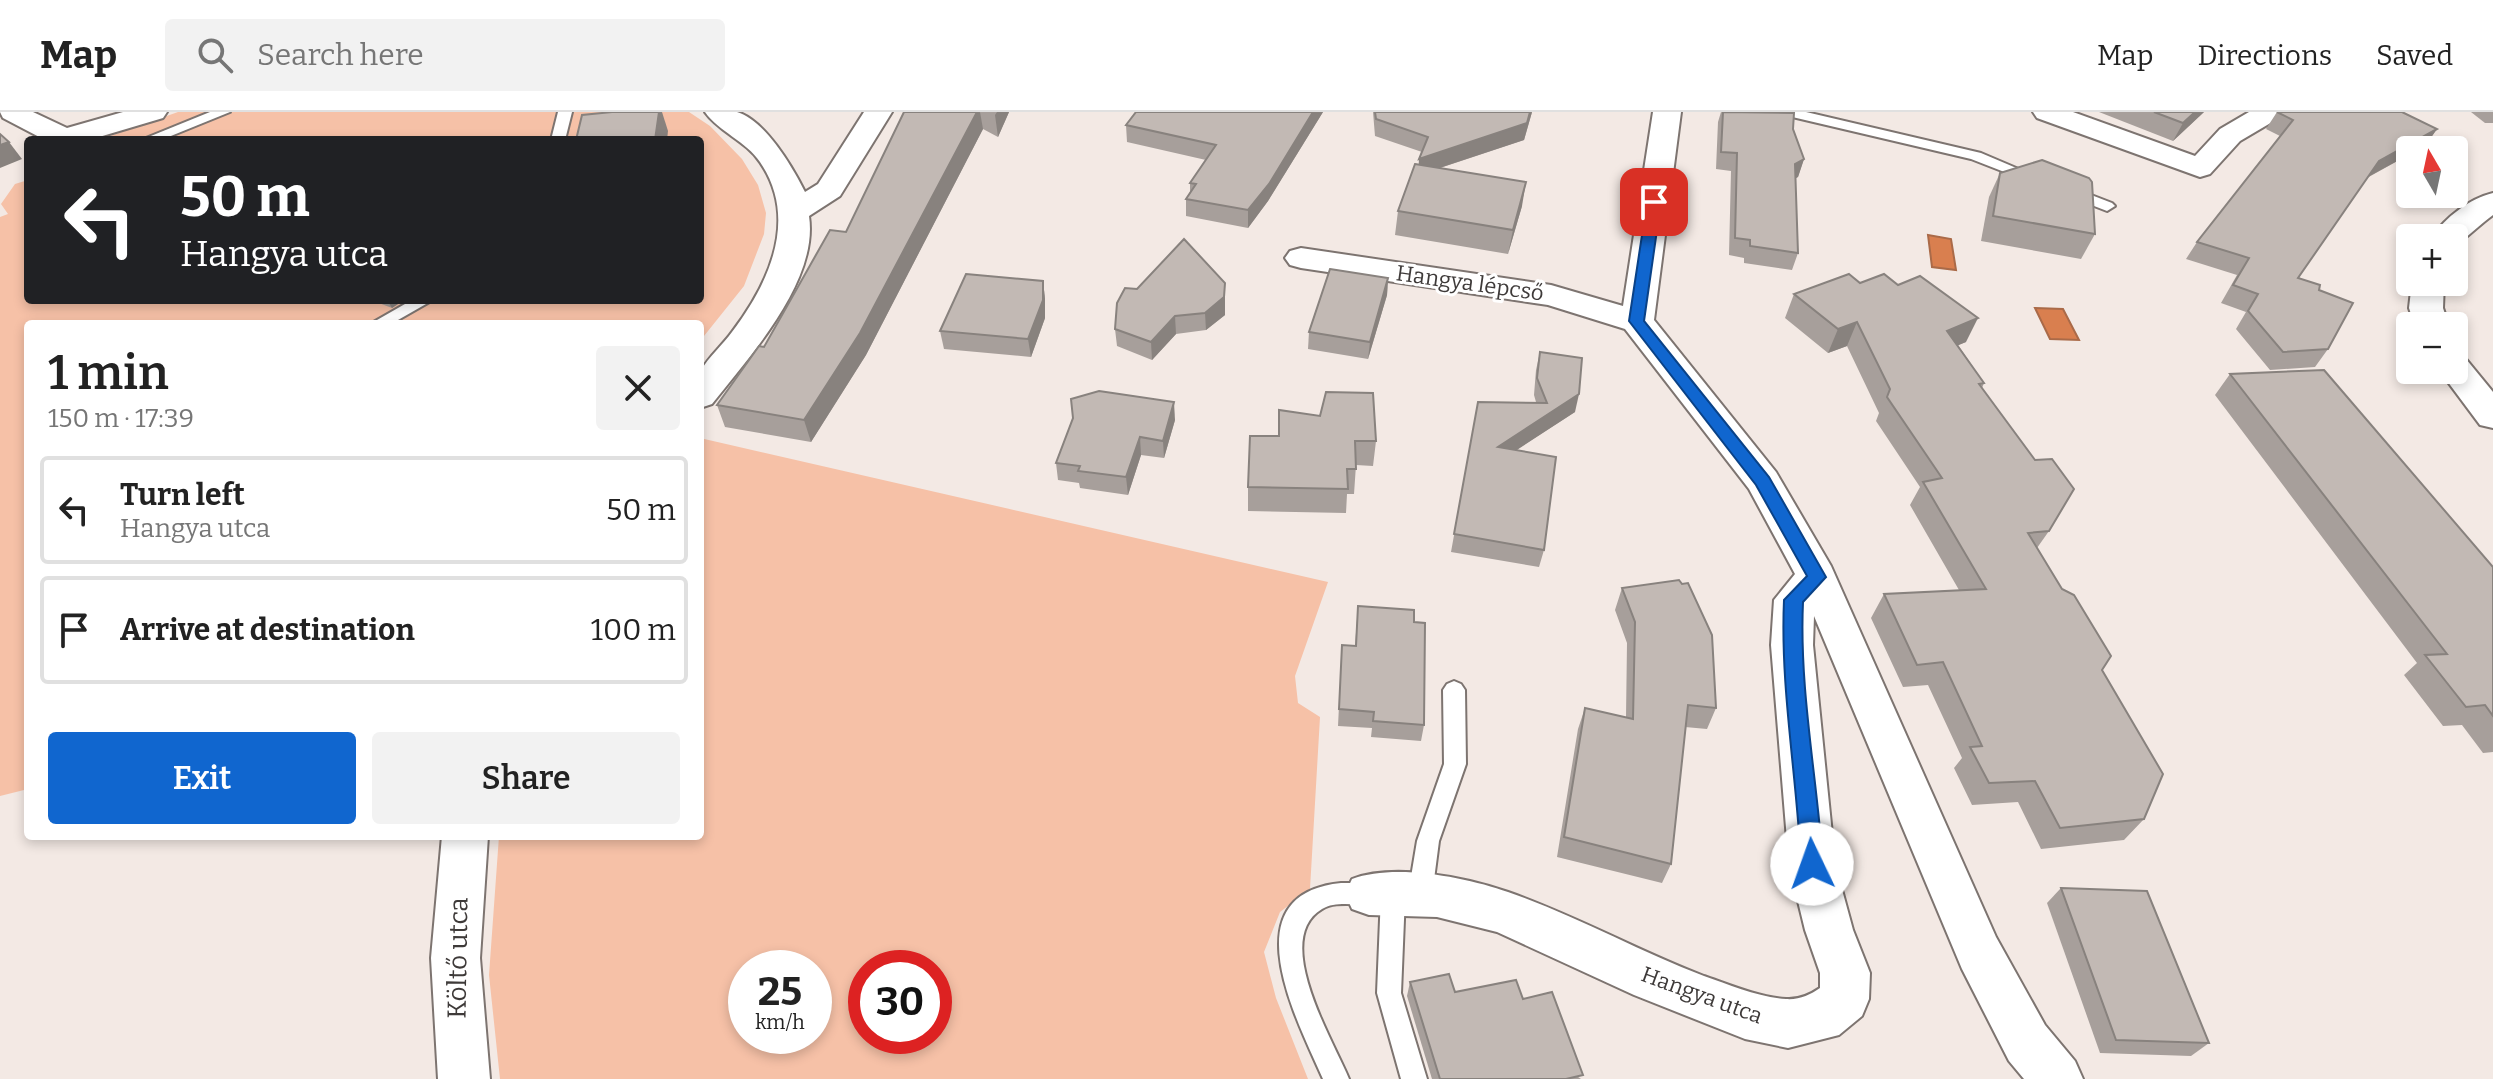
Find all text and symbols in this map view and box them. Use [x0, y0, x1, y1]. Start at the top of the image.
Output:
search box [165, 19, 725, 91]
text: Map [40, 32, 117, 78]
icon: search [193, 33, 237, 77]
text: Search here [257, 37, 424, 73]
text: Map [2097, 39, 2153, 72]
text: Directions [2197, 39, 2332, 72]
text: Saved [2376, 39, 2453, 72]
north arrow [2396, 136, 2468, 208]
map controls [2396, 136, 2468, 384]
text: 50 m [180, 164, 310, 231]
icon: left [48, 168, 152, 272]
pin [1620, 168, 1688, 236]
icon: arrive [1632, 180, 1676, 224]
button: + [2396, 224, 2468, 296]
text: Hangya utca [180, 232, 388, 276]
street label: Hangya lépcső [1394, 259, 1546, 307]
button: − [2396, 312, 2468, 384]
text: 1 min [48, 344, 169, 402]
button: close [596, 346, 680, 430]
text: 150 m · 17:39 [48, 403, 194, 434]
text: Turn left [120, 477, 245, 513]
icon: left [52, 488, 96, 532]
text: 50 m [606, 492, 676, 528]
text: Hangya utca [120, 513, 270, 544]
icon: arrive [52, 608, 96, 652]
text: Arrive at destination [120, 612, 415, 648]
text: 100 m [591, 612, 676, 648]
button: Exit [48, 732, 356, 824]
button: Share [372, 732, 680, 824]
position arrow [1770, 822, 1854, 906]
street label: Költő utca [441, 897, 475, 1019]
speed limit sign: 30 [848, 950, 952, 1054]
street label: Hangya utca [1638, 961, 1766, 1029]
text: 25 [758, 968, 802, 1016]
text: km/h [755, 1010, 805, 1034]

